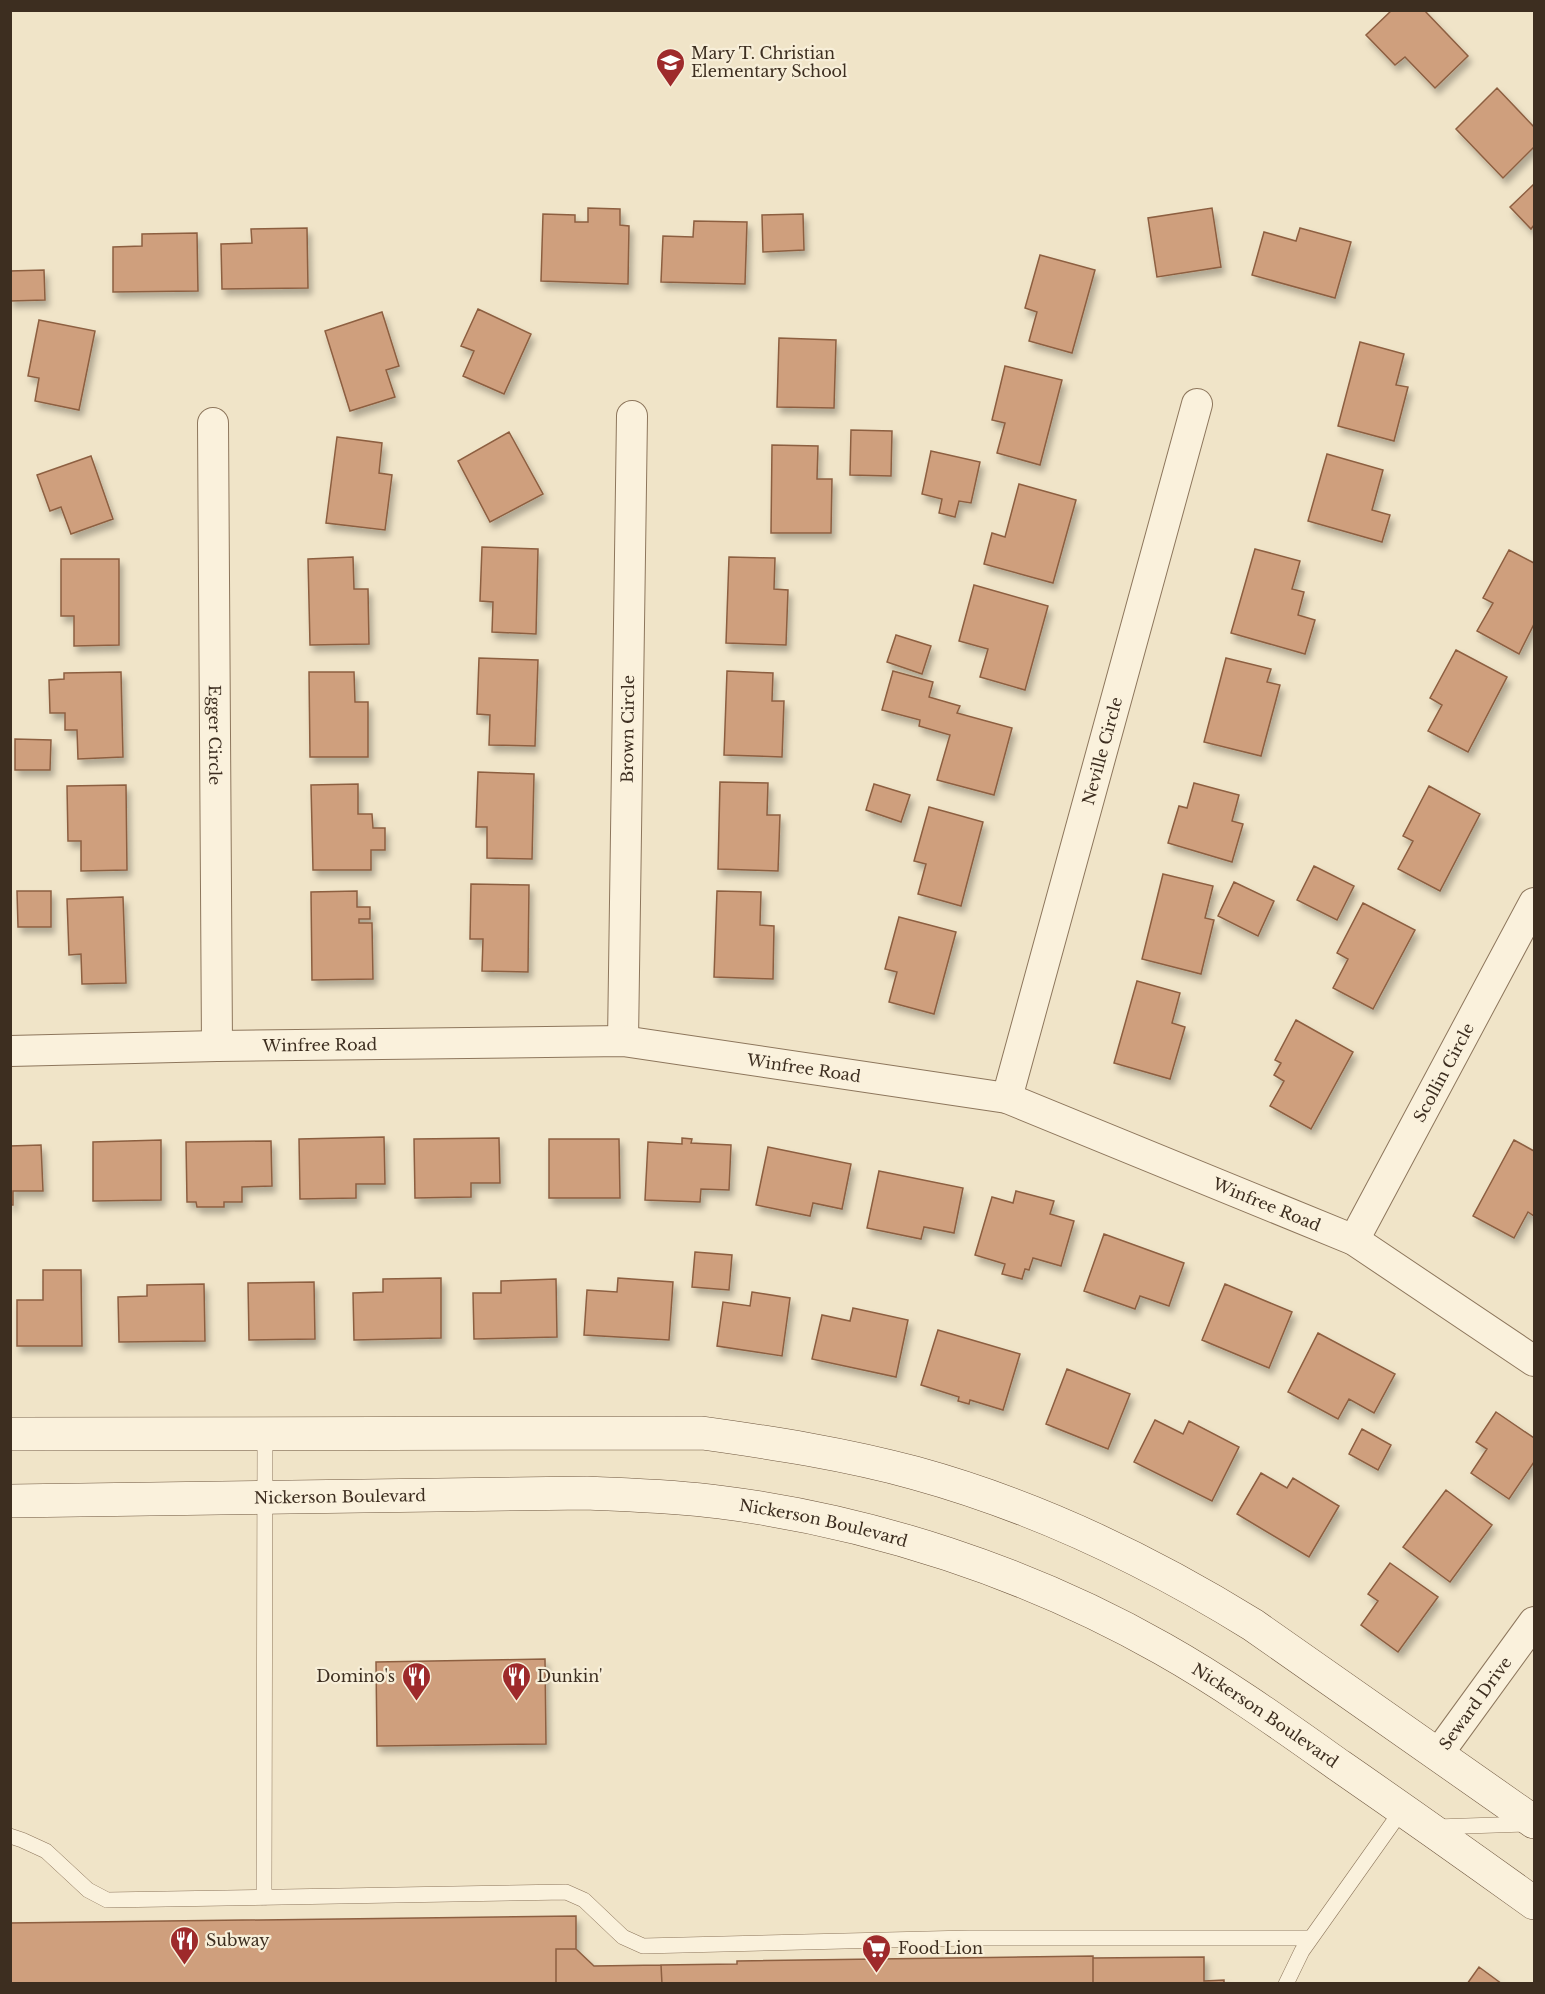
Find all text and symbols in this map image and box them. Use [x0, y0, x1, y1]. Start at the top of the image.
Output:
place label: Mary T. Christian Elementary School [691, 43, 847, 81]
school or university icon: Mary T. Christian Elementary School [654, 46, 686, 88]
street label: Brown Circle [617, 675, 638, 783]
street label: Egger Circle [205, 685, 225, 785]
street label: Neville Circle [1078, 695, 1126, 807]
street label: Scollin Circle [1409, 1019, 1478, 1125]
street label: Winfree Road [261, 1034, 378, 1055]
street label: Winfree Road [745, 1049, 862, 1086]
street label: Winfree Road [1209, 1173, 1324, 1235]
street label: Nickerson Boulevard [254, 1485, 426, 1508]
street label: Nickerson Boulevard [738, 1495, 910, 1551]
street label: Seward Drive [1435, 1653, 1516, 1754]
street label: Nickerson Boulevard [1189, 1659, 1343, 1772]
restaurant icon: Domino's [400, 1660, 432, 1702]
restaurant icon: Dunkin' [500, 1660, 532, 1702]
place label: Domino's [316, 1666, 395, 1686]
place label: Dunkin' [537, 1666, 602, 1686]
restaurant icon: Subway [169, 1924, 201, 1966]
place label: Subway [206, 1930, 270, 1950]
supermarket icon: Food Lion [861, 1932, 893, 1974]
place label: Food Lion [898, 1938, 983, 1958]

